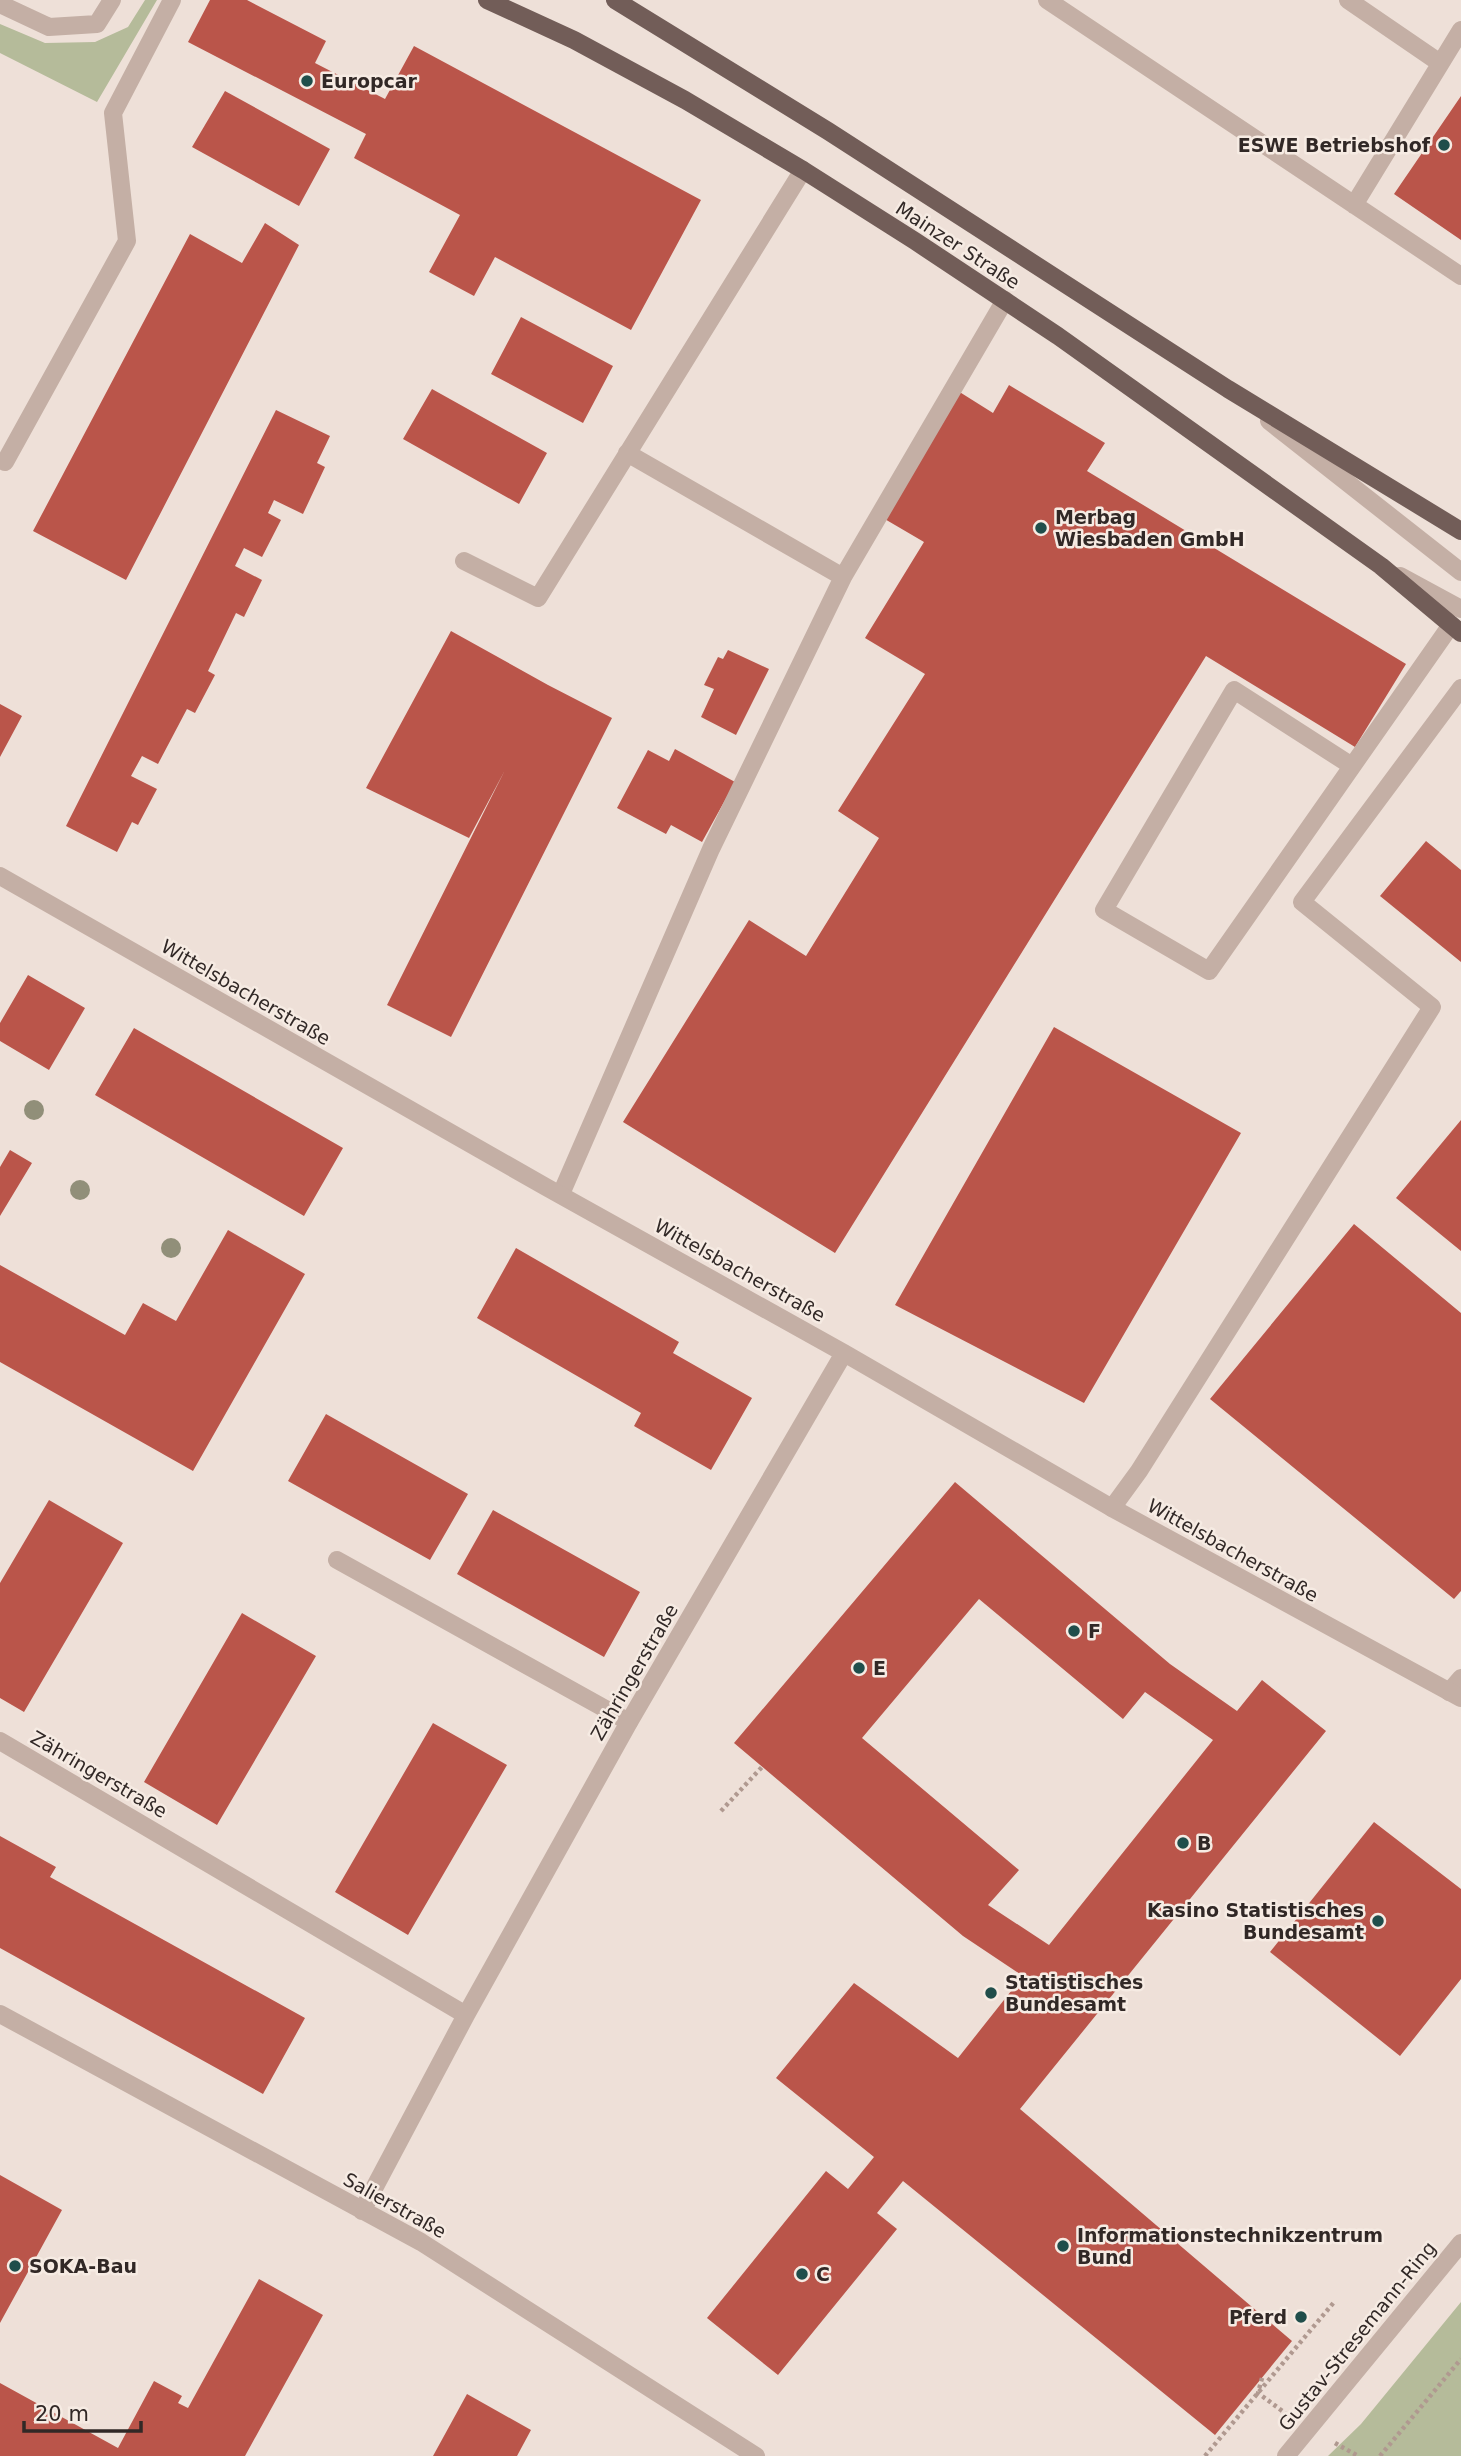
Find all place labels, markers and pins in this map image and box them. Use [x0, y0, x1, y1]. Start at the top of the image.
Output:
place label: Europcar [321, 70, 418, 92]
marker: Europcar [299, 73, 315, 89]
place label: ESWE Betriebshof [1238, 134, 1431, 156]
marker: ESWE Betriebshof [1436, 137, 1452, 153]
place label: Merbag Wiesbaden GmbH [1055, 506, 1245, 550]
marker: Merbag Wiesbaden GmbH [1033, 520, 1049, 536]
place label: F [1088, 1620, 1101, 1642]
marker: F [1066, 1623, 1082, 1639]
place label: E [873, 1657, 886, 1679]
marker: E [851, 1660, 867, 1676]
place label: B [1197, 1832, 1211, 1854]
marker: B [1175, 1835, 1191, 1851]
place label: Kasino Statistisches Bundesamt [1147, 1899, 1364, 1943]
marker: Kasino Statistisches Bundesamt [1370, 1913, 1386, 1929]
place label: Statistisches Bundesamt [1005, 1971, 1143, 2015]
marker: Statistisches Bundesamt [983, 1985, 999, 2001]
place label: Informationstechnikzentrum Bund [1077, 2224, 1383, 2268]
marker: Informationstechnikzentrum Bund [1055, 2238, 1071, 2254]
place label: SOKA-Bau [29, 2255, 137, 2277]
marker: SOKA-Bau [7, 2258, 23, 2274]
place label: C [816, 2263, 830, 2285]
marker: C [794, 2266, 810, 2282]
place label: Pferd [1229, 2306, 1287, 2328]
marker: Pferd [1293, 2309, 1309, 2325]

